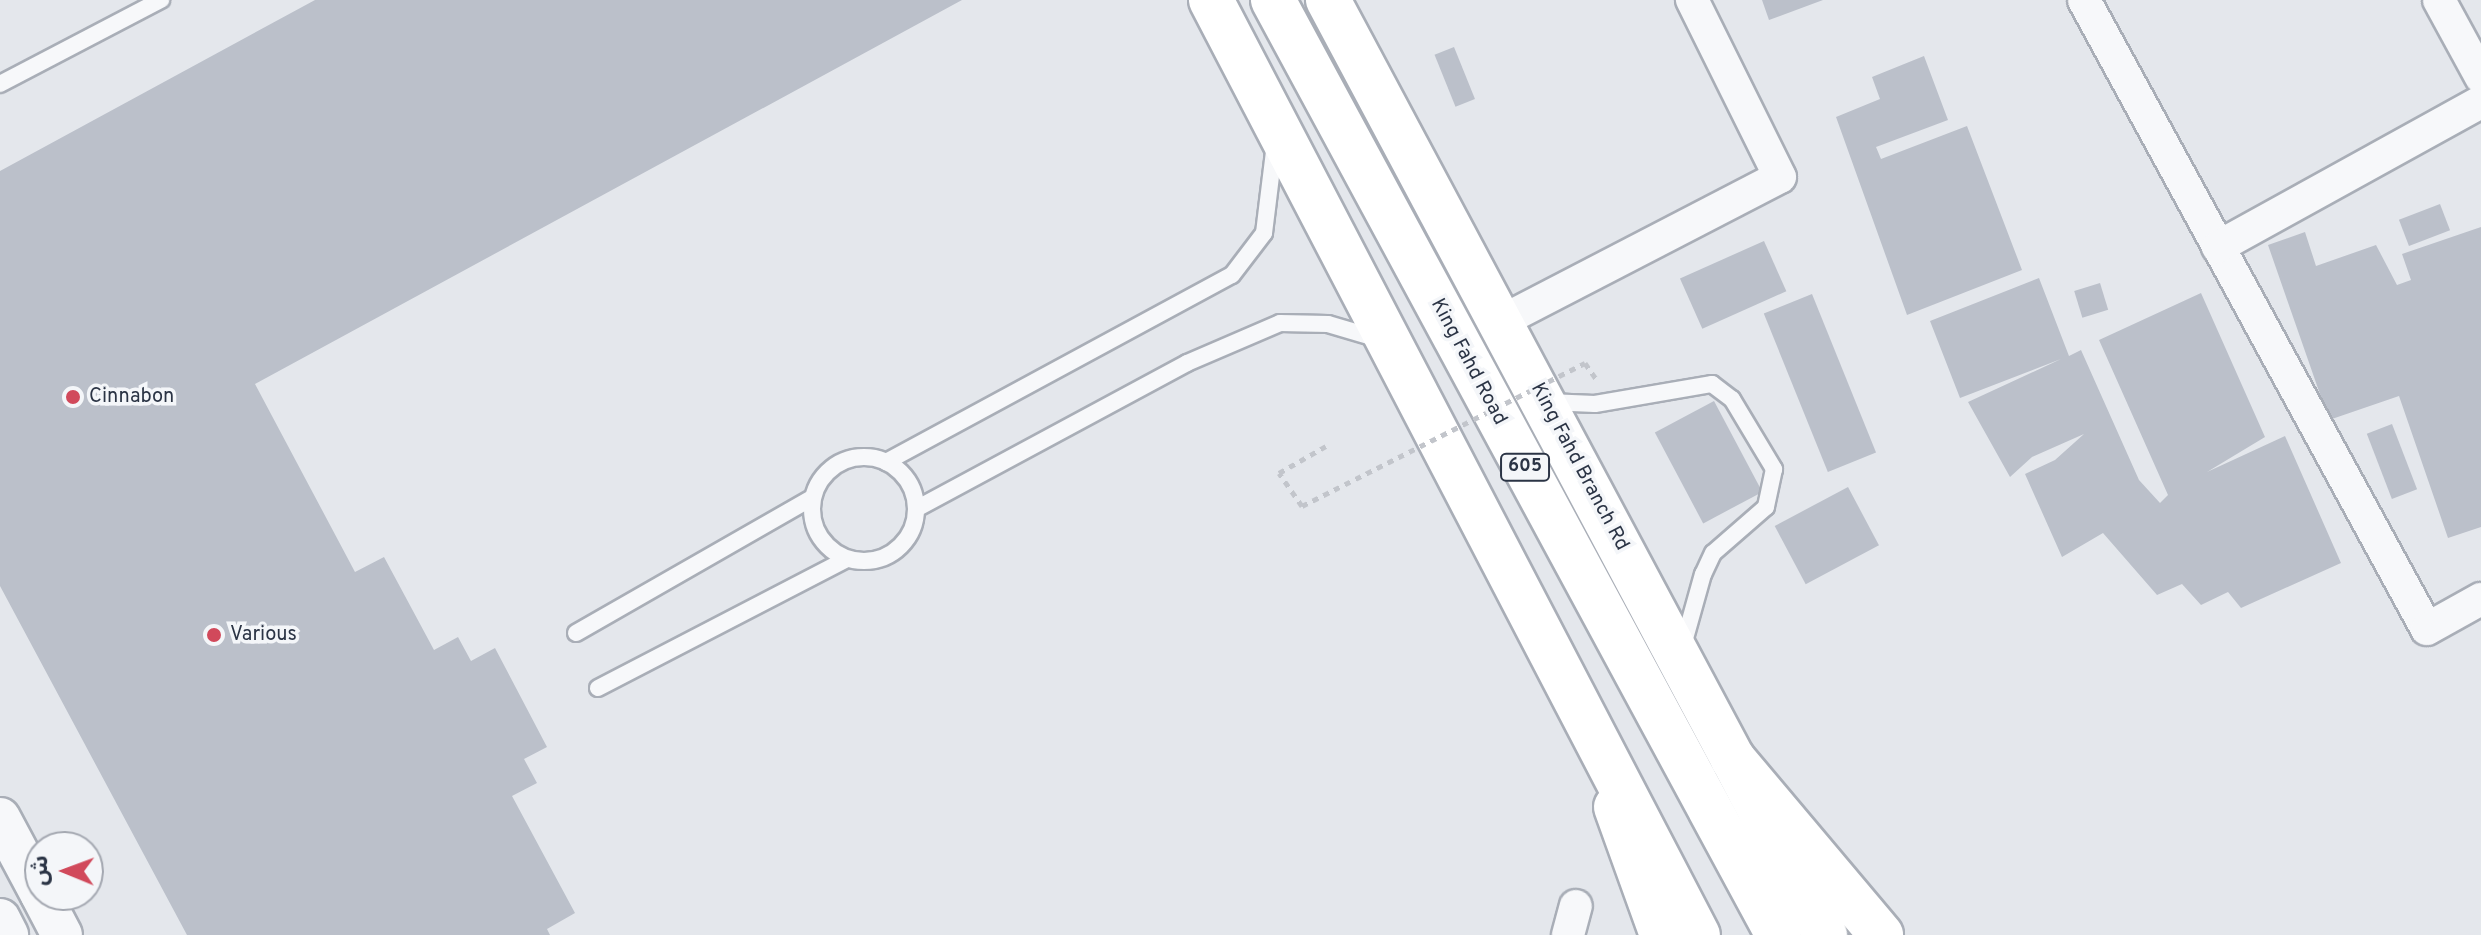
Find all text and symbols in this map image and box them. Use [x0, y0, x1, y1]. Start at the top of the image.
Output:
street label: King Fahd Road [1425, 295, 1511, 429]
street label: King Fahd Branch Rd [1525, 379, 1633, 555]
place label: Cinnabon [89, 385, 174, 409]
marker: Cinnabon [64, 388, 82, 406]
road number: 605 [1499, 453, 1551, 481]
place label: Various [230, 623, 297, 647]
marker: Various [205, 626, 223, 644]
north arrow [24, 831, 104, 911]
text: ش [28, 855, 55, 886]

